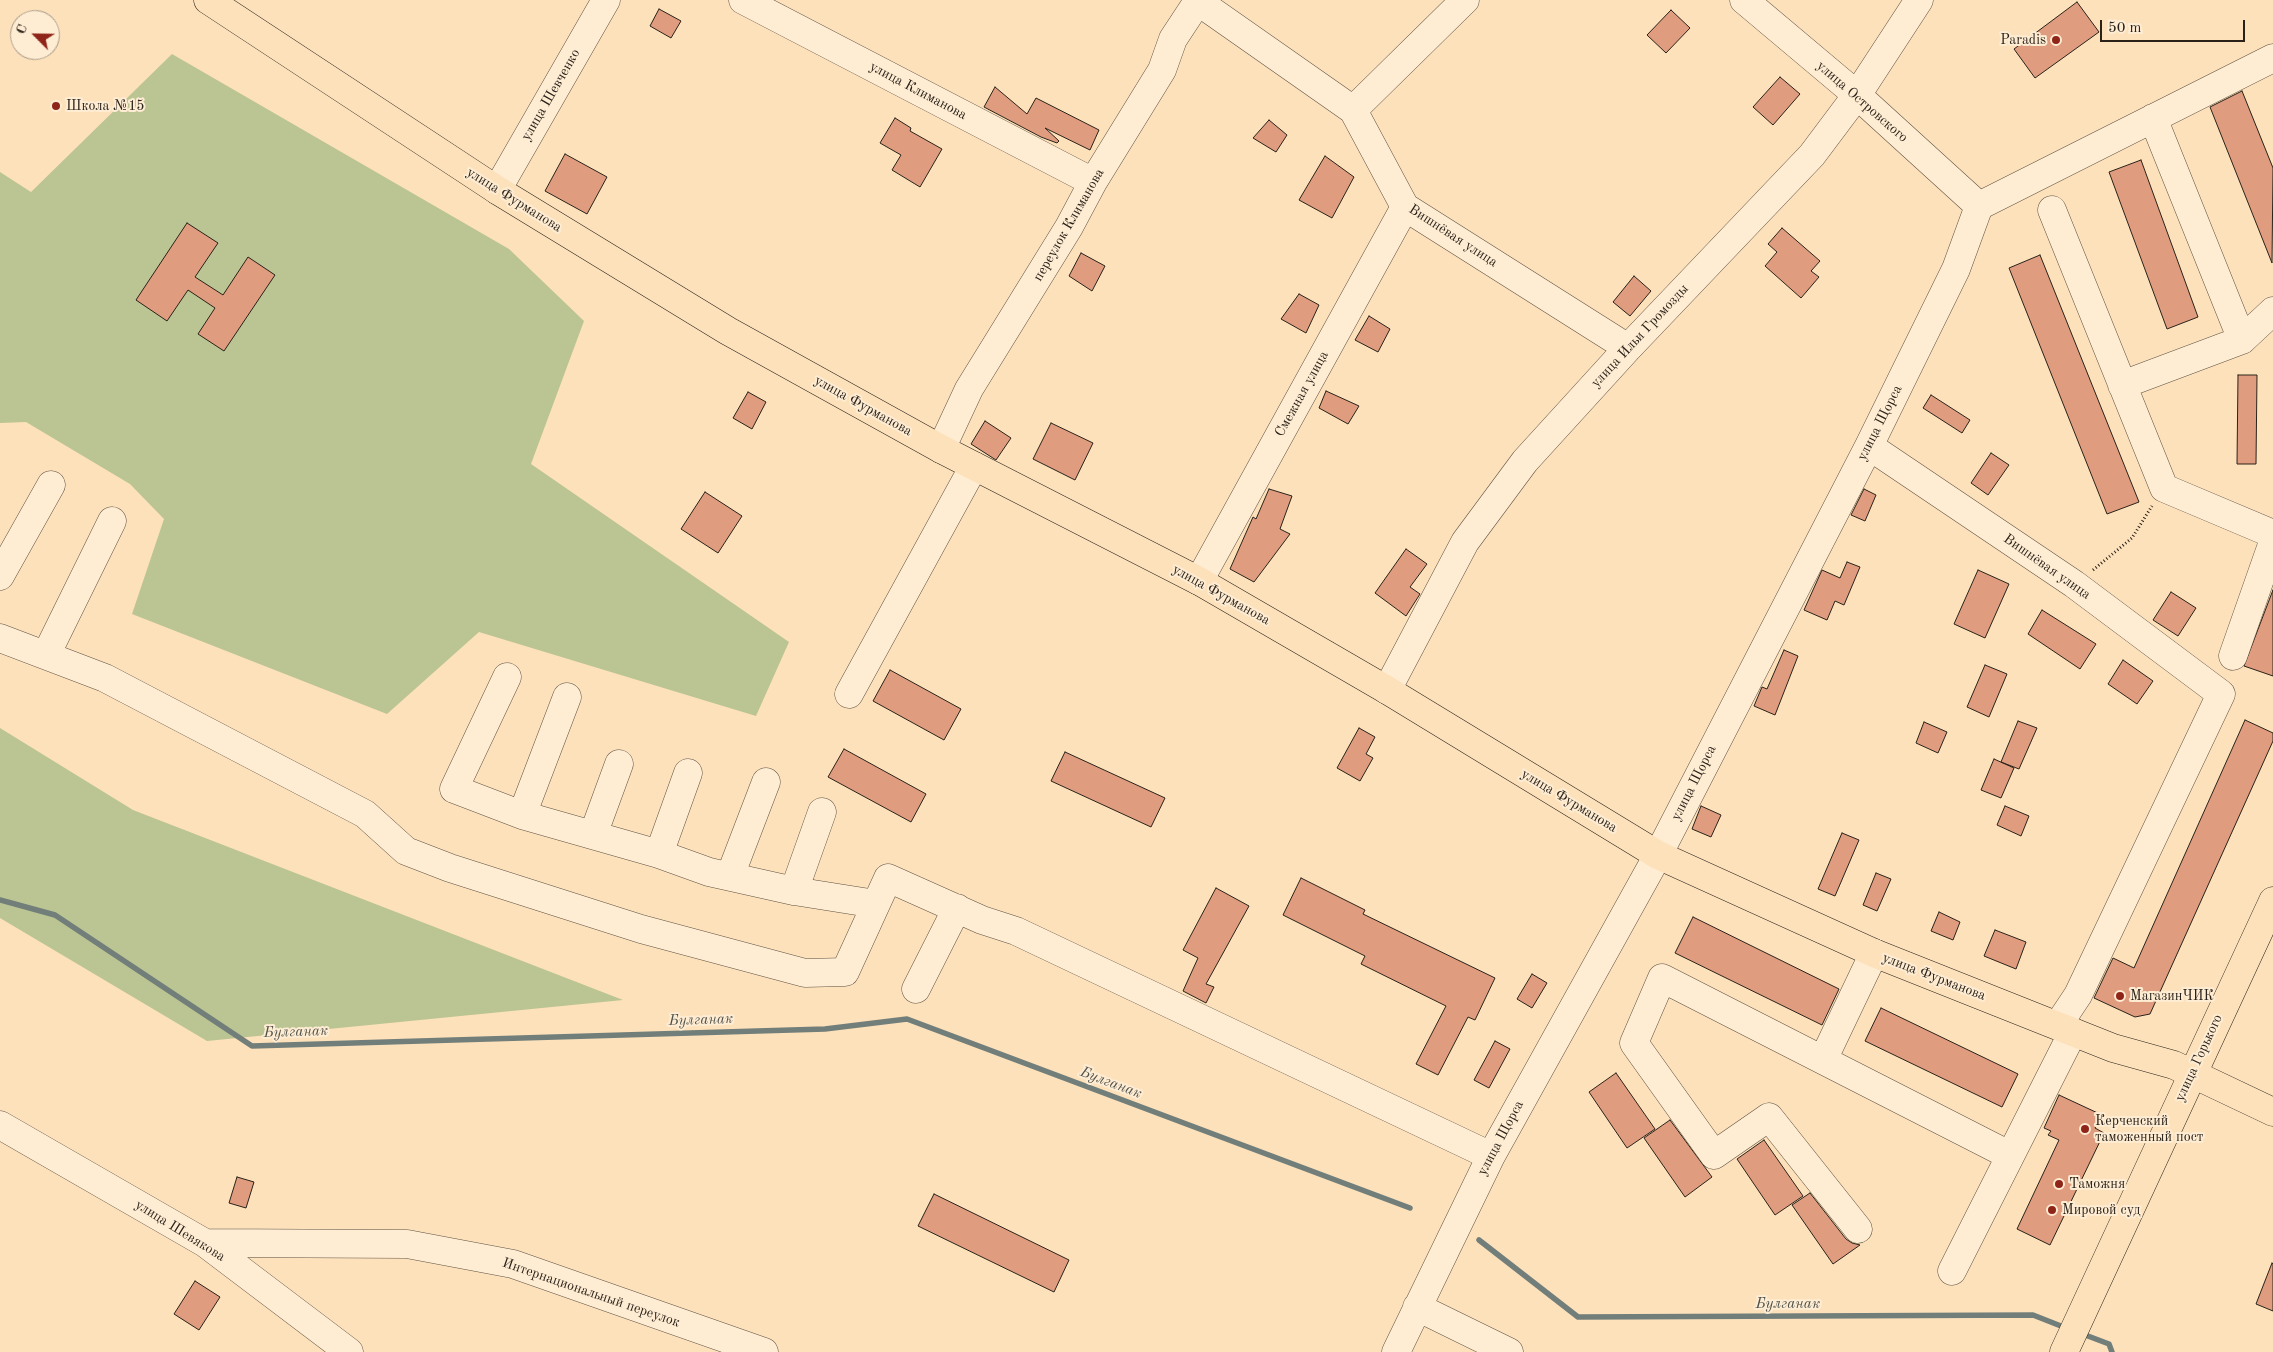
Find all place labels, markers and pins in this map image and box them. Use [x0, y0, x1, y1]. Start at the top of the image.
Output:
place label: Paradis [2000, 32, 2046, 48]
marker: Paradis [2050, 34, 2062, 46]
place label: Школа №15 [66, 98, 144, 114]
marker: Школа №15 [50, 100, 62, 112]
place label: МагазинЧИК [2130, 988, 2214, 1004]
marker: МагазинЧИК [2114, 990, 2126, 1002]
place label: Керченский таможенный пост [2095, 1113, 2203, 1146]
marker: Керченский таможенный пост [2079, 1123, 2091, 1135]
place label: Таможня [2069, 1176, 2125, 1192]
marker: Таможня [2053, 1178, 2065, 1190]
place label: Мировой суд [2062, 1202, 2140, 1218]
marker: Мировой суд [2046, 1204, 2058, 1216]

